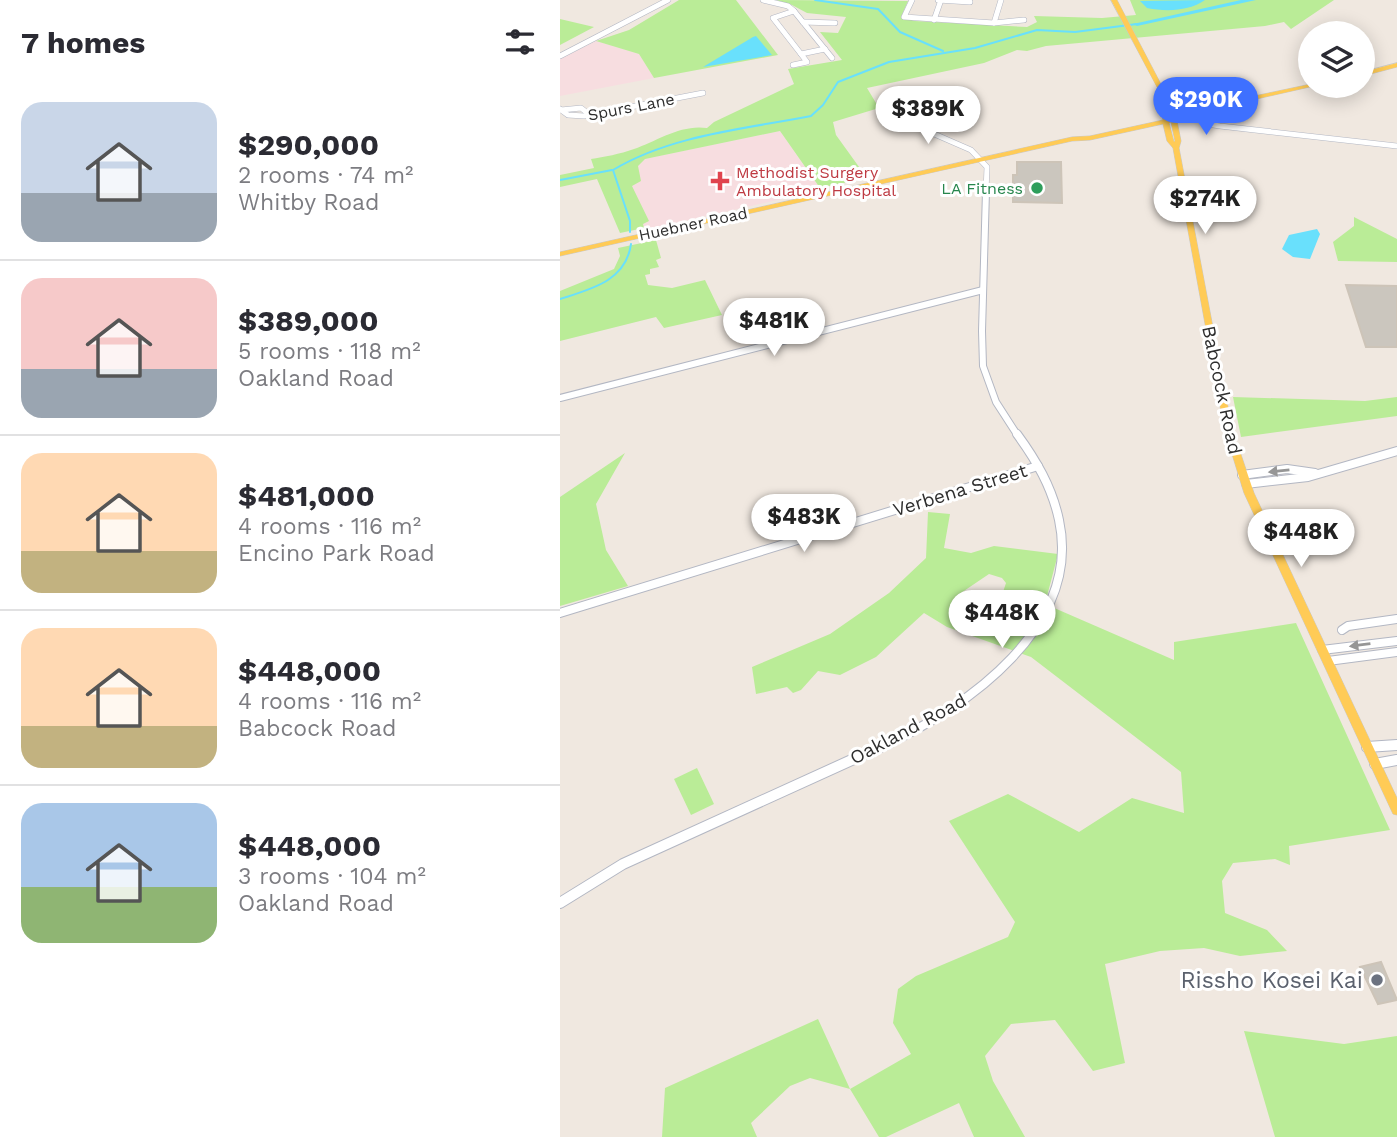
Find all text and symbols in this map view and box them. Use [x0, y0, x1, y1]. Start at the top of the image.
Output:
map controls [1298, 21, 1375, 98]
button: layers [1298, 21, 1375, 98]
icon: filters [501, 23, 539, 61]
text: 7 homes [21, 25, 145, 60]
pin: $290K [1157, 78, 1255, 137]
pin: $389K [879, 86, 977, 146]
text: $290K [1169, 86, 1243, 113]
street label: Spurs Lane [586, 89, 676, 125]
text: $389K [892, 95, 964, 122]
text: $290,000 [238, 127, 379, 162]
icon: home [77, 130, 161, 214]
text: 2 rooms · 74 m² [238, 162, 413, 189]
place label: Methodist Surgery Ambulatory Hospital [736, 163, 896, 200]
marker: Methodist Surgery Ambulatory Hospital [710, 171, 730, 191]
pin: $274K [1156, 176, 1254, 236]
place label: LA Fitness [941, 179, 1023, 198]
marker: LA Fitness [1029, 180, 1045, 196]
text: $274K [1170, 185, 1240, 212]
text: Whitby Road [238, 189, 379, 216]
street label: Huebner Road [637, 203, 749, 245]
pin: $481K [725, 298, 823, 358]
text: $389,000 [238, 303, 379, 338]
icon: home [77, 306, 161, 390]
text: $481K [739, 307, 809, 334]
street label: Babcock Road [1197, 324, 1247, 456]
text: 5 rooms · 118 m² [238, 338, 421, 365]
text: Oakland Road [238, 365, 394, 392]
street label: Verbena Street [890, 459, 1030, 521]
one-way arrow [1268, 465, 1290, 476]
text: $481,000 [238, 478, 375, 513]
icon: home [77, 481, 161, 565]
pin: $483K [755, 494, 853, 554]
text: $483K [767, 503, 841, 530]
pin: $448K [1252, 510, 1350, 569]
text: 4 rooms · 116 m² [238, 513, 421, 540]
text: $448K [1264, 518, 1338, 545]
text: Encino Park Road [238, 540, 435, 567]
pin: $448K [953, 590, 1051, 650]
text: $448K [965, 599, 1039, 626]
one-way arrow [1348, 640, 1370, 651]
text: $448,000 [238, 653, 381, 688]
icon: home [77, 656, 161, 740]
text: 4 rooms · 116 m² [238, 688, 421, 715]
street label: Oakland Road [846, 689, 970, 769]
text: Babcock Road [238, 715, 397, 742]
text: $448,000 [238, 828, 381, 863]
icon: home [77, 831, 161, 915]
text: 3 rooms · 104 m² [238, 863, 426, 890]
text: Oakland Road [238, 890, 394, 917]
place label: Rissho Kosei Kai [1180, 967, 1363, 994]
marker: Rissho Kosei Kai [1369, 972, 1385, 988]

